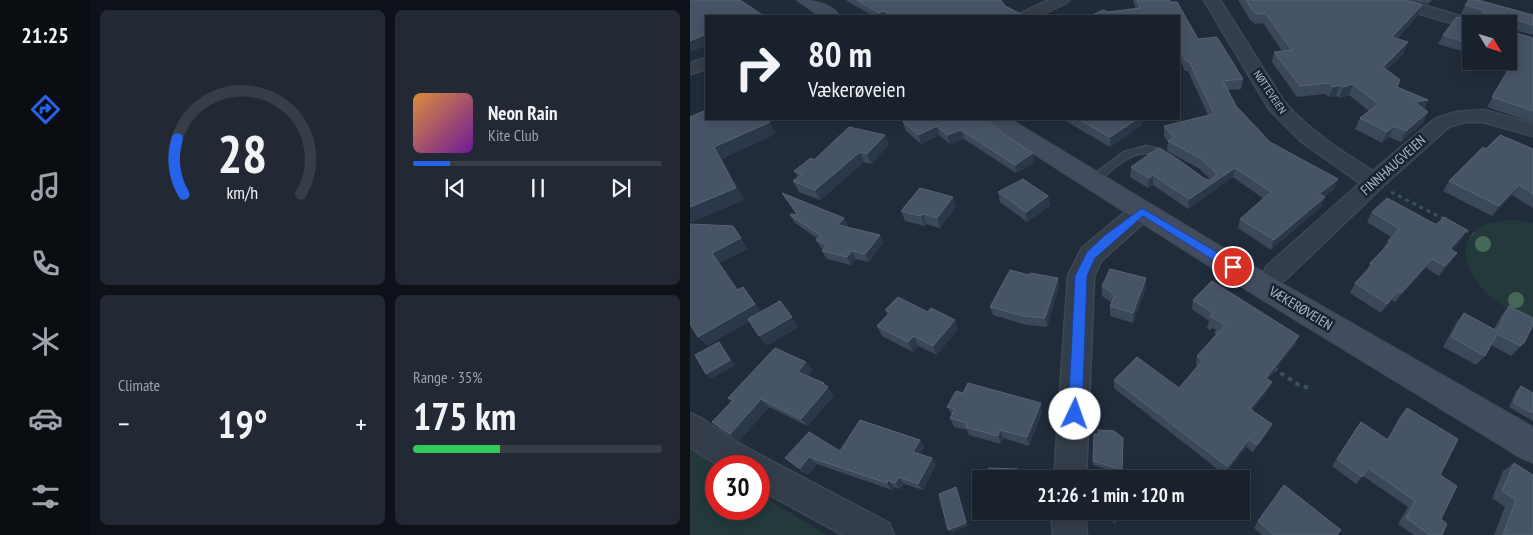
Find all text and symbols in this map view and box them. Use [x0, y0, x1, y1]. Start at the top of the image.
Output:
north arrow [1462, 15, 1518, 70]
map controls [1462, 15, 1517, 70]
text: 21:25 [21, 21, 69, 49]
text: 80 m [808, 31, 872, 77]
icon: right [725, 35, 790, 100]
street label: NØTTEVEIEN [1250, 68, 1290, 116]
text: Vækerøveien [808, 75, 905, 103]
icon: directions [28, 92, 63, 127]
text: Neon Rain [488, 101, 557, 125]
text: 28 [218, 120, 267, 187]
text: Kite Club [488, 125, 539, 145]
street label: FINNHAUGVEIEN [1357, 131, 1429, 199]
icon: music [28, 169, 63, 204]
icon: previous [441, 174, 469, 202]
icon: pause [524, 174, 552, 202]
icon: next [607, 174, 635, 202]
text: km/h [227, 181, 258, 204]
icon: phone [28, 246, 63, 281]
pin [1212, 246, 1254, 288]
icon: arrive [1219, 253, 1247, 281]
street label: VÆKERØVEIEN [1265, 282, 1336, 334]
icon: climate [28, 324, 63, 359]
text: Range · 35% [413, 367, 482, 387]
text: Climate [118, 375, 160, 395]
position arrow [1048, 387, 1100, 439]
text: 175 km [413, 391, 516, 440]
text: 19° [217, 399, 268, 448]
icon: car [28, 401, 63, 436]
text: − [118, 405, 130, 442]
text: + [355, 405, 367, 442]
speed limit sign: 30 [705, 455, 770, 520]
icon: filters [28, 479, 63, 514]
text: 21:26 · 1 min · 120 m [1038, 483, 1184, 507]

